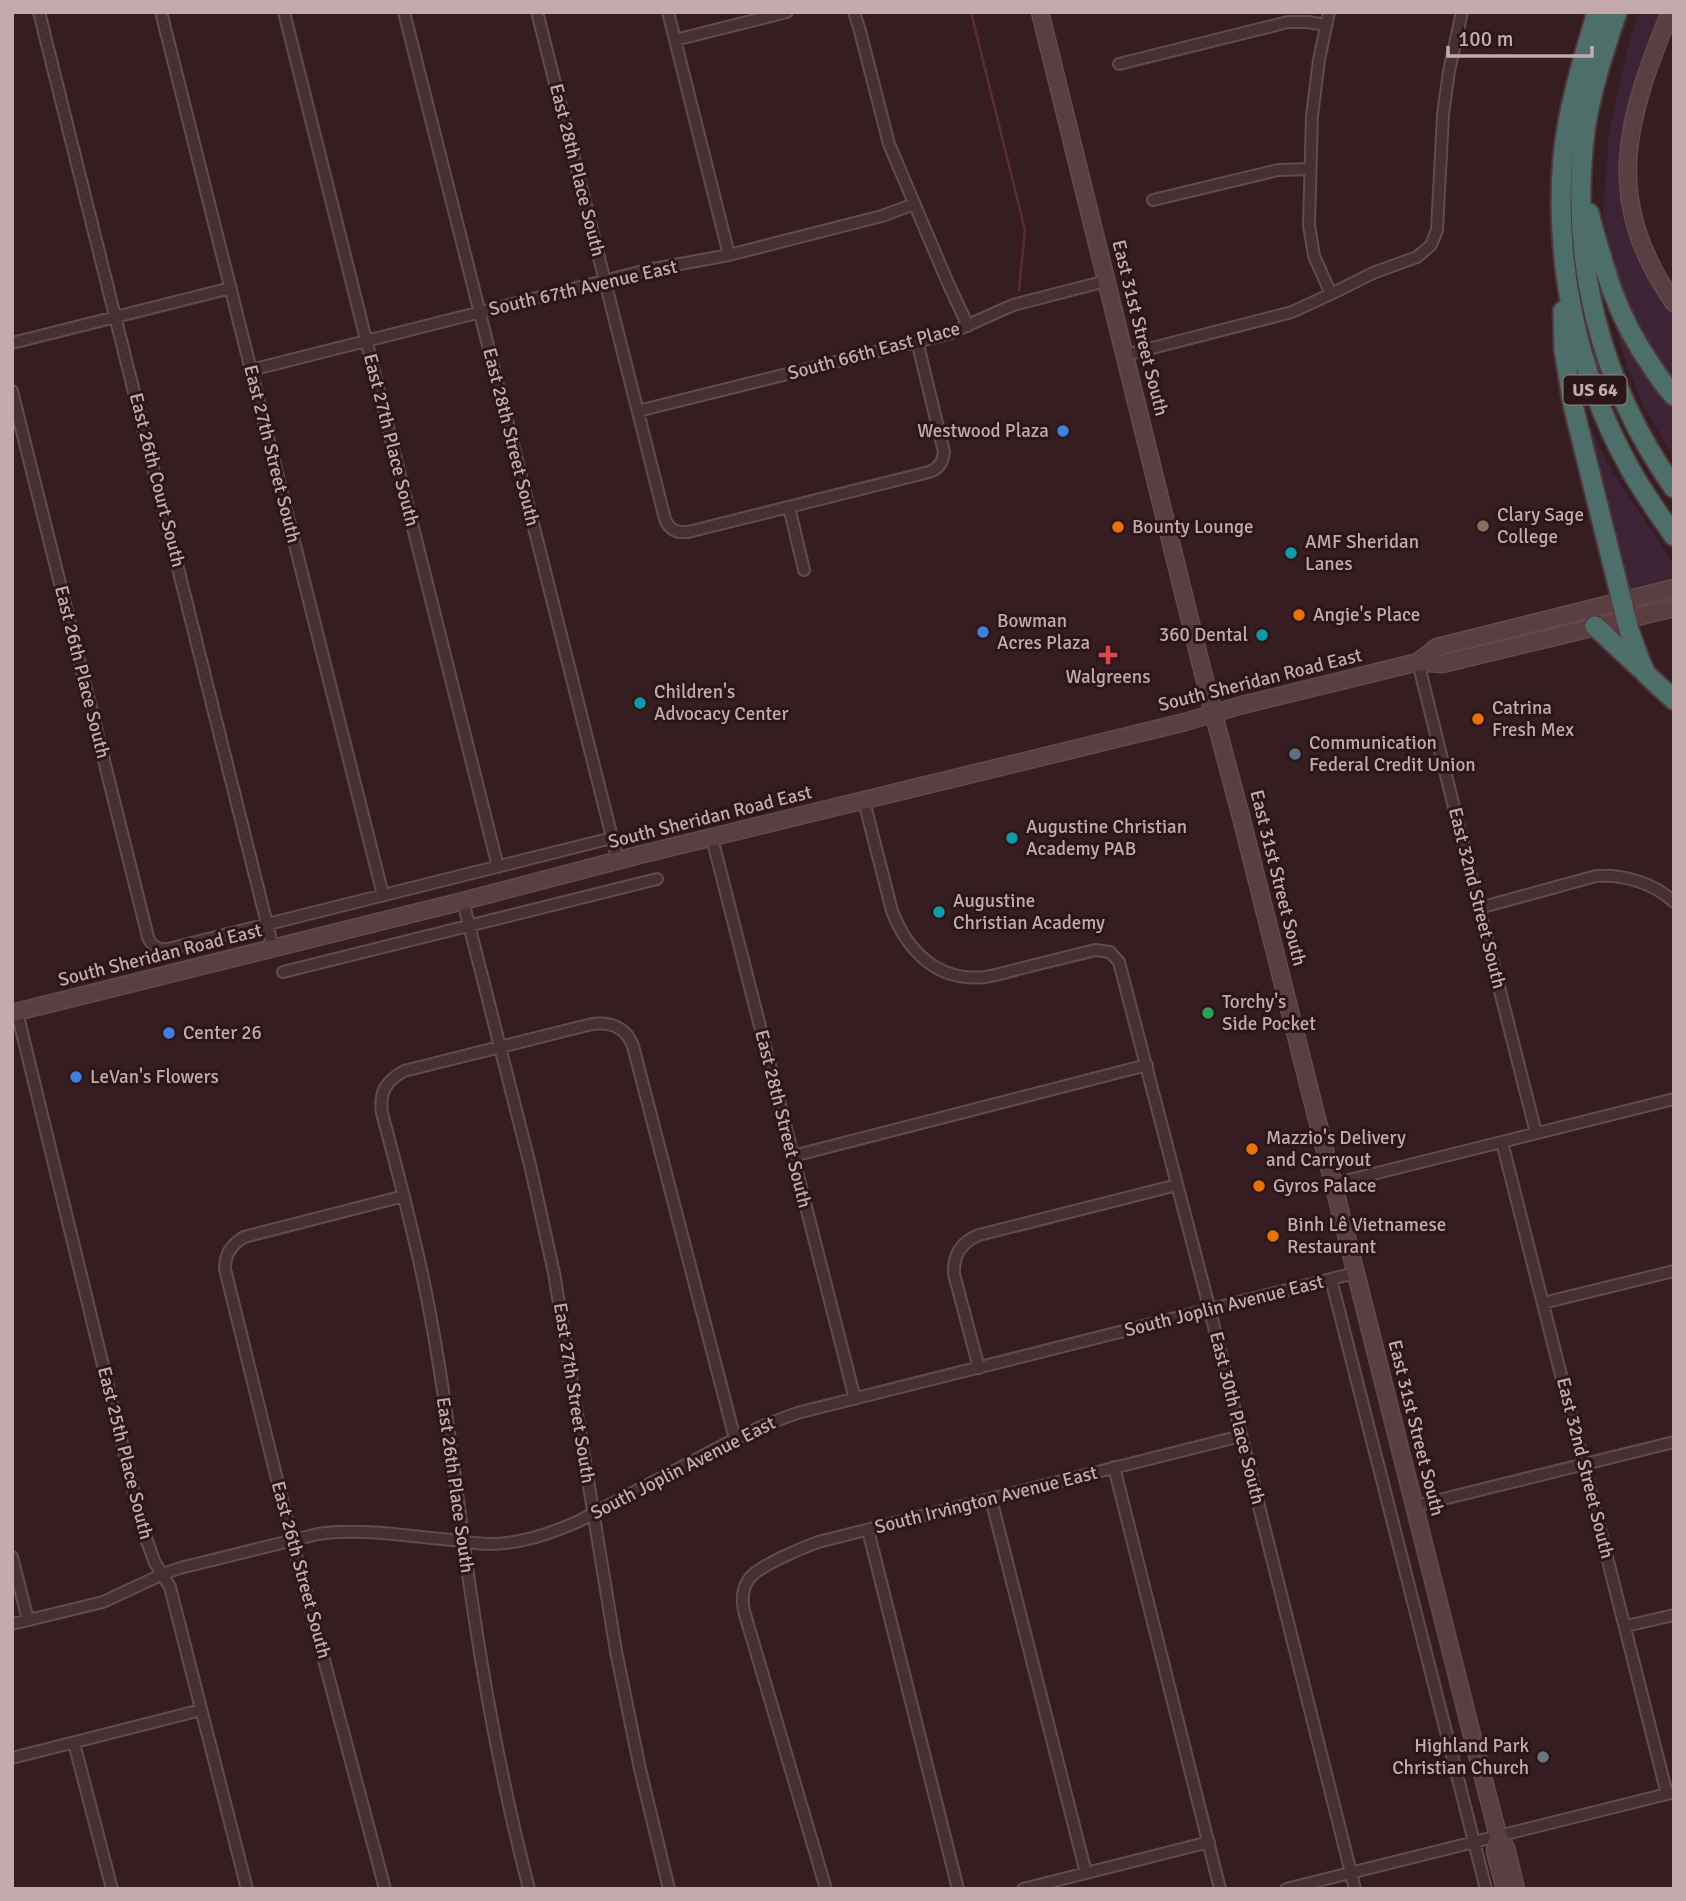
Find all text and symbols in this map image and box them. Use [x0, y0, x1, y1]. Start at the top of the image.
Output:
scale bar [1448, 14, 1592, 58]
text: 100 m [1458, 26, 1513, 52]
street label: East 28th Place South [544, 81, 610, 259]
street label: East 31st Street South [1107, 237, 1173, 419]
street label: South 67th Avenue East [487, 255, 680, 321]
street label: South 66th East Place [785, 316, 963, 386]
street label: East 28th Street South [477, 346, 545, 528]
street label: East 27th Place South [358, 351, 424, 529]
street label: East 27th Street South [238, 363, 306, 545]
road number: US 64 [1564, 376, 1626, 404]
street label: East 26th Court South [124, 390, 190, 570]
place label: Westwood Plaza [917, 419, 1049, 443]
marker: Westwood Plaza [1055, 423, 1071, 439]
place label: Clary Sage College [1497, 503, 1584, 549]
place label: Bounty Lounge [1132, 515, 1254, 539]
marker: Clary Sage College [1475, 518, 1491, 534]
marker: Bounty Lounge [1110, 519, 1126, 535]
place label: AMF Sheridan Lanes [1305, 530, 1419, 576]
marker: AMF Sheridan Lanes [1283, 545, 1299, 561]
street label: East 26th Place South [49, 583, 115, 761]
place label: Angie's Place [1313, 603, 1420, 627]
marker: Angie's Place [1291, 607, 1307, 623]
place label: Bowman Acres Plaza [997, 609, 1090, 655]
place label: 360 Dental [1159, 623, 1248, 647]
marker: Bowman Acres Plaza [975, 624, 991, 640]
marker: 360 Dental [1254, 627, 1270, 643]
street label: South Sheridan Road East [1156, 643, 1365, 717]
marker: Walgreens [1100, 647, 1116, 663]
place label: Walgreens [1066, 665, 1150, 689]
place label: Children's Advocacy Center [654, 680, 789, 726]
marker: Children's Advocacy Center [632, 695, 648, 711]
place label: Catrina Fresh Mex [1492, 696, 1574, 742]
marker: Catrina Fresh Mex [1470, 711, 1486, 727]
place label: Communication Federal Credit Union [1309, 731, 1476, 777]
marker: Communication Federal Credit Union [1287, 746, 1303, 762]
street label: South Sheridan Road East [606, 780, 815, 854]
street label: East 31st Street South [1245, 787, 1311, 969]
street label: East 32nd Street South [1443, 805, 1511, 991]
place label: Augustine Christian Academy PAB [1026, 815, 1187, 861]
marker: Augustine Christian Academy PAB [1004, 830, 1020, 846]
place label: Augustine Christian Academy [953, 889, 1105, 935]
marker: Augustine Christian Academy [931, 904, 947, 920]
street label: South Sheridan Road East [56, 918, 265, 992]
place label: Torchy's Side Pocket [1222, 990, 1316, 1036]
marker: Torchy's Side Pocket [1200, 1005, 1216, 1021]
place label: Center 26 [183, 1021, 262, 1045]
marker: Center 26 [161, 1025, 177, 1041]
street label: East 28th Street South [749, 1028, 817, 1210]
place label: LeVan's Flowers [90, 1065, 219, 1089]
marker: LeVan's Flowers [68, 1069, 84, 1085]
place label: Mazzio's Delivery and Carryout [1266, 1126, 1406, 1172]
marker: Mazzio's Delivery and Carryout [1244, 1141, 1260, 1157]
place label: Gyros Palace [1273, 1174, 1377, 1198]
marker: Gyros Palace [1251, 1178, 1267, 1194]
place label: Binh Lê Vietnamese Restaurant [1287, 1213, 1446, 1259]
marker: Binh Lê Vietnamese Restaurant [1265, 1228, 1281, 1244]
street label: South Joplin Avenue East [1122, 1270, 1326, 1342]
street label: East 27th Street South [548, 1301, 600, 1485]
street label: East 30th Place South [1204, 1329, 1270, 1507]
street label: East 31st Street South [1383, 1337, 1449, 1519]
street label: East 25th Place South [92, 1364, 158, 1542]
street label: East 32nd Street South [1551, 1375, 1619, 1561]
street label: East 26th Place South [431, 1395, 479, 1575]
street label: South Joplin Avenue East [586, 1411, 780, 1525]
street label: South Irvington Avenue East [872, 1461, 1100, 1539]
street label: East 26th Street South [266, 1479, 336, 1661]
place label: Highland Park Christian Church [1392, 1734, 1529, 1780]
marker: Highland Park Christian Church [1535, 1749, 1551, 1765]

